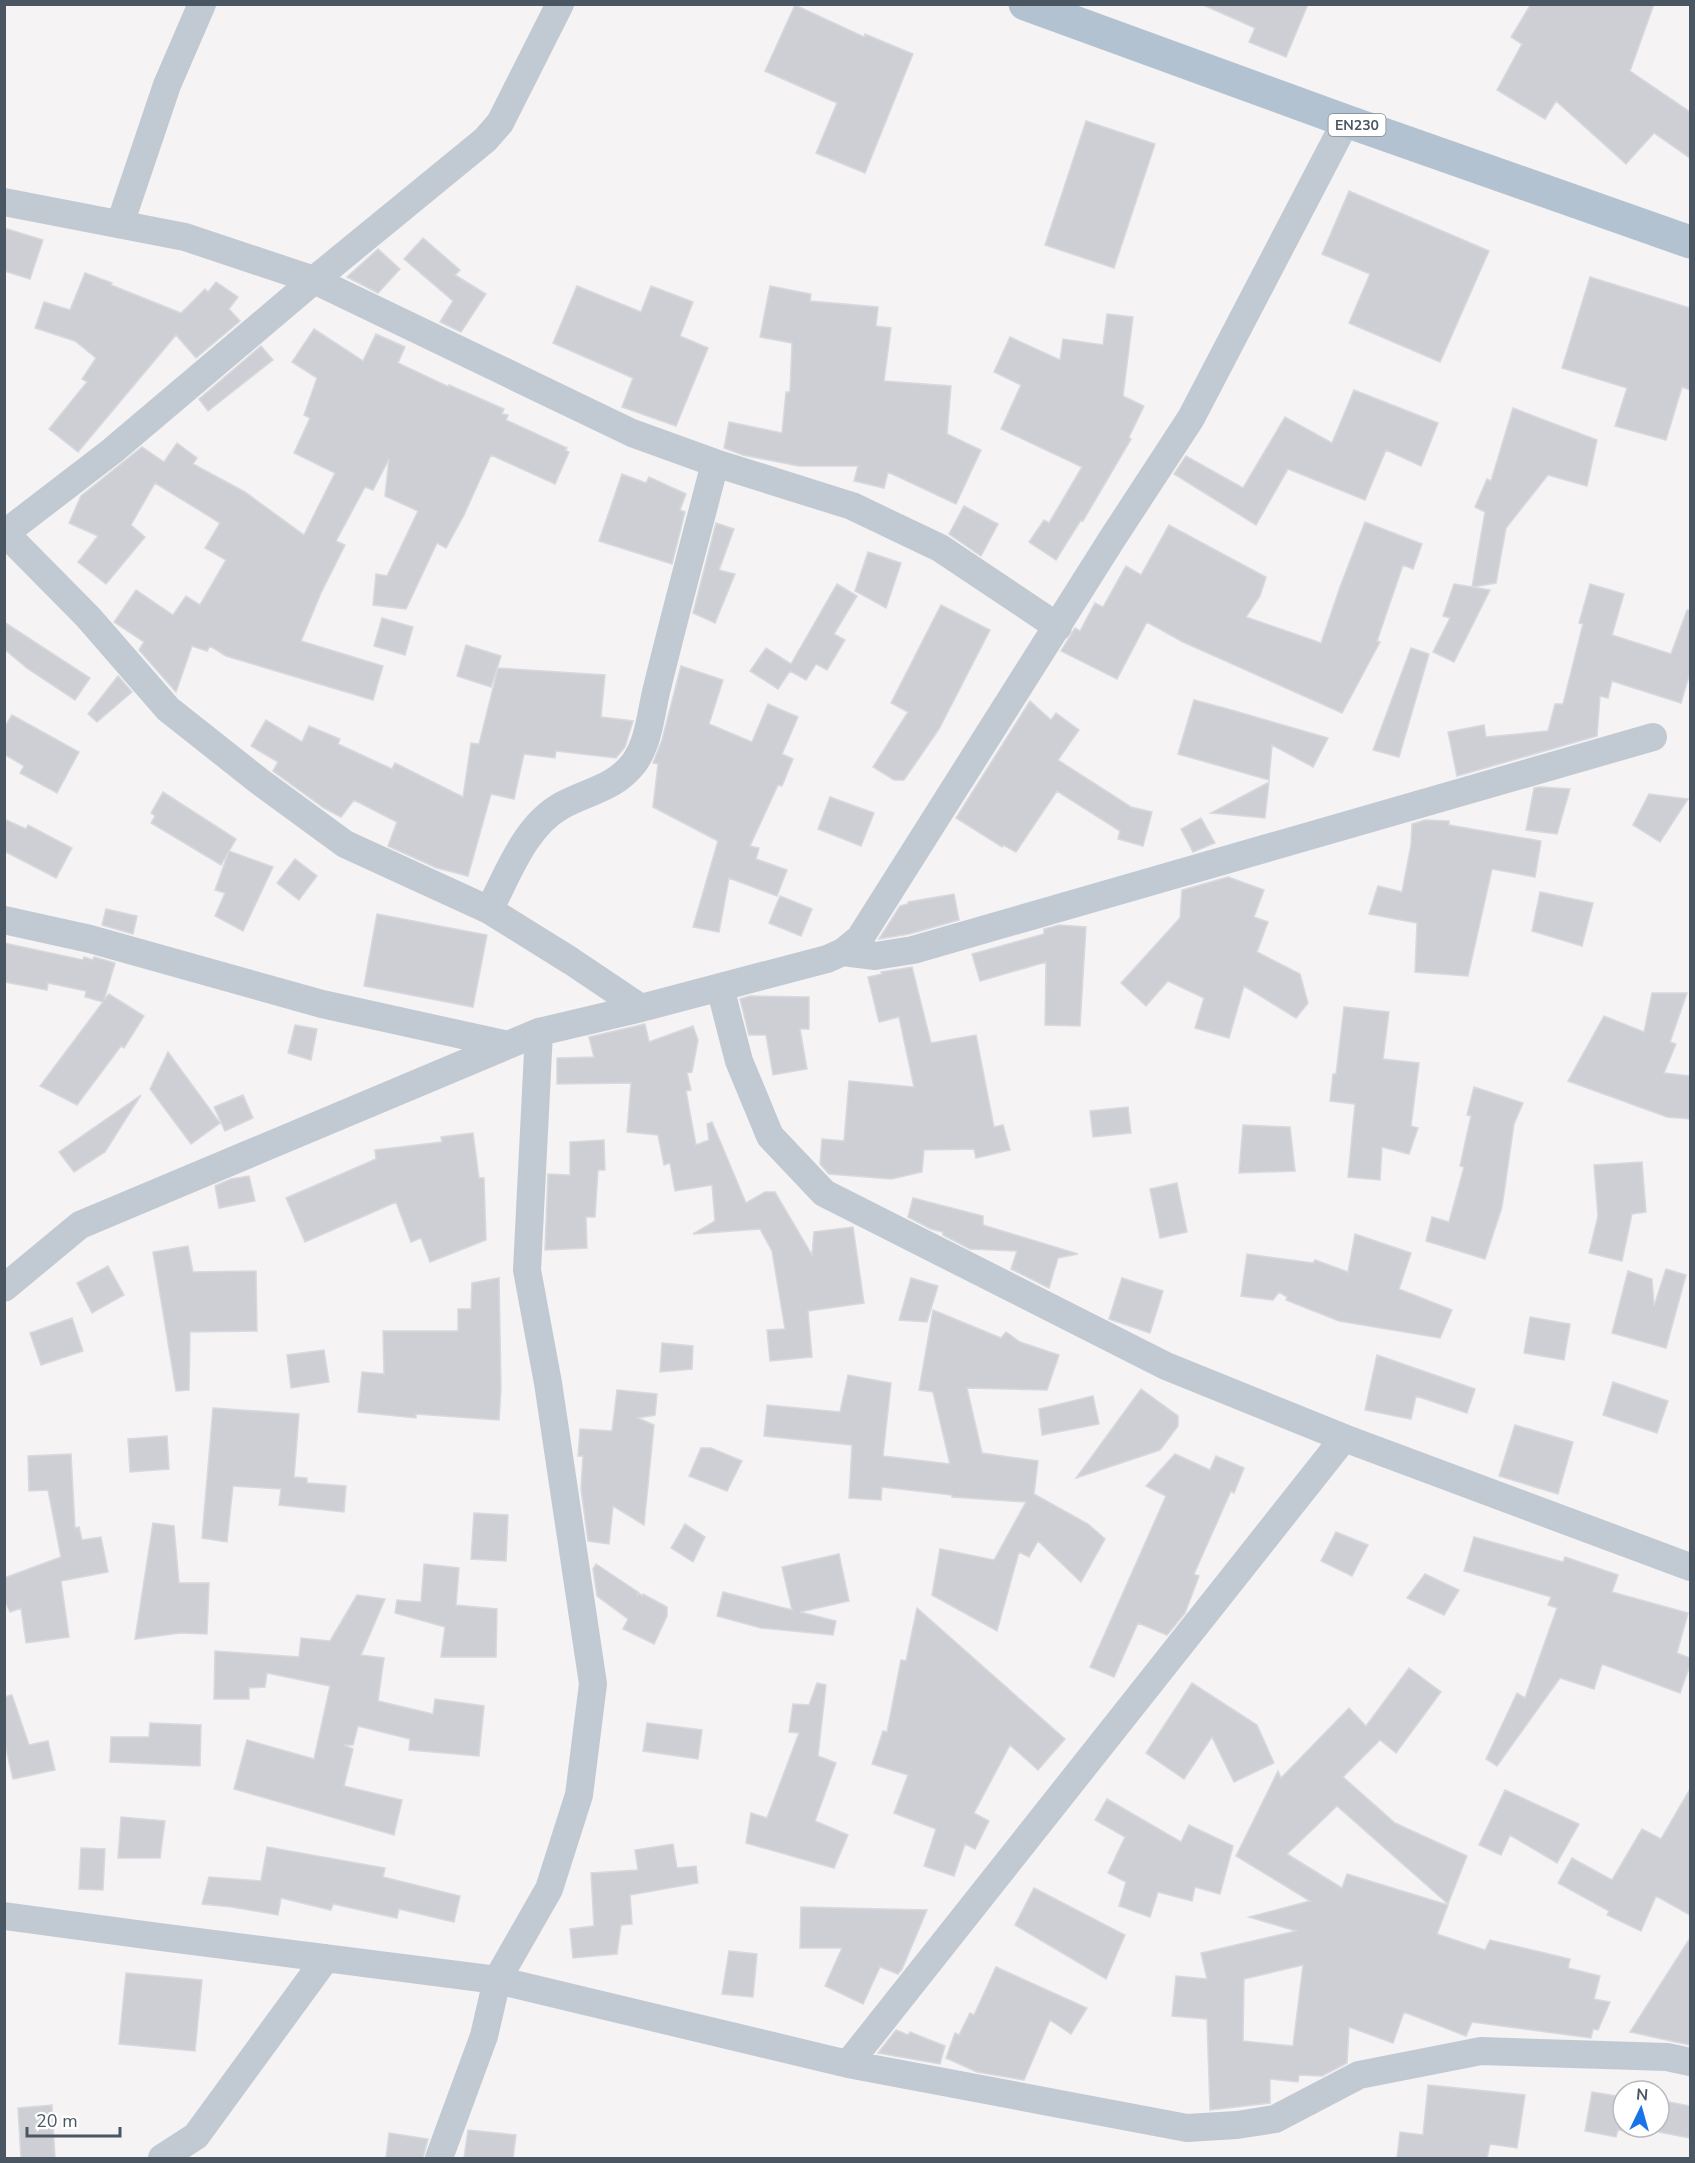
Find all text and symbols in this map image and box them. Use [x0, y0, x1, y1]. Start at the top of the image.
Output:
road number: EN230 [1328, 114, 1386, 136]
north arrow [1611, 2079, 1671, 2139]
text: N [1635, 2084, 1649, 2107]
scale bar [27, 2100, 120, 2138]
text: 20 m [36, 2109, 78, 2133]

